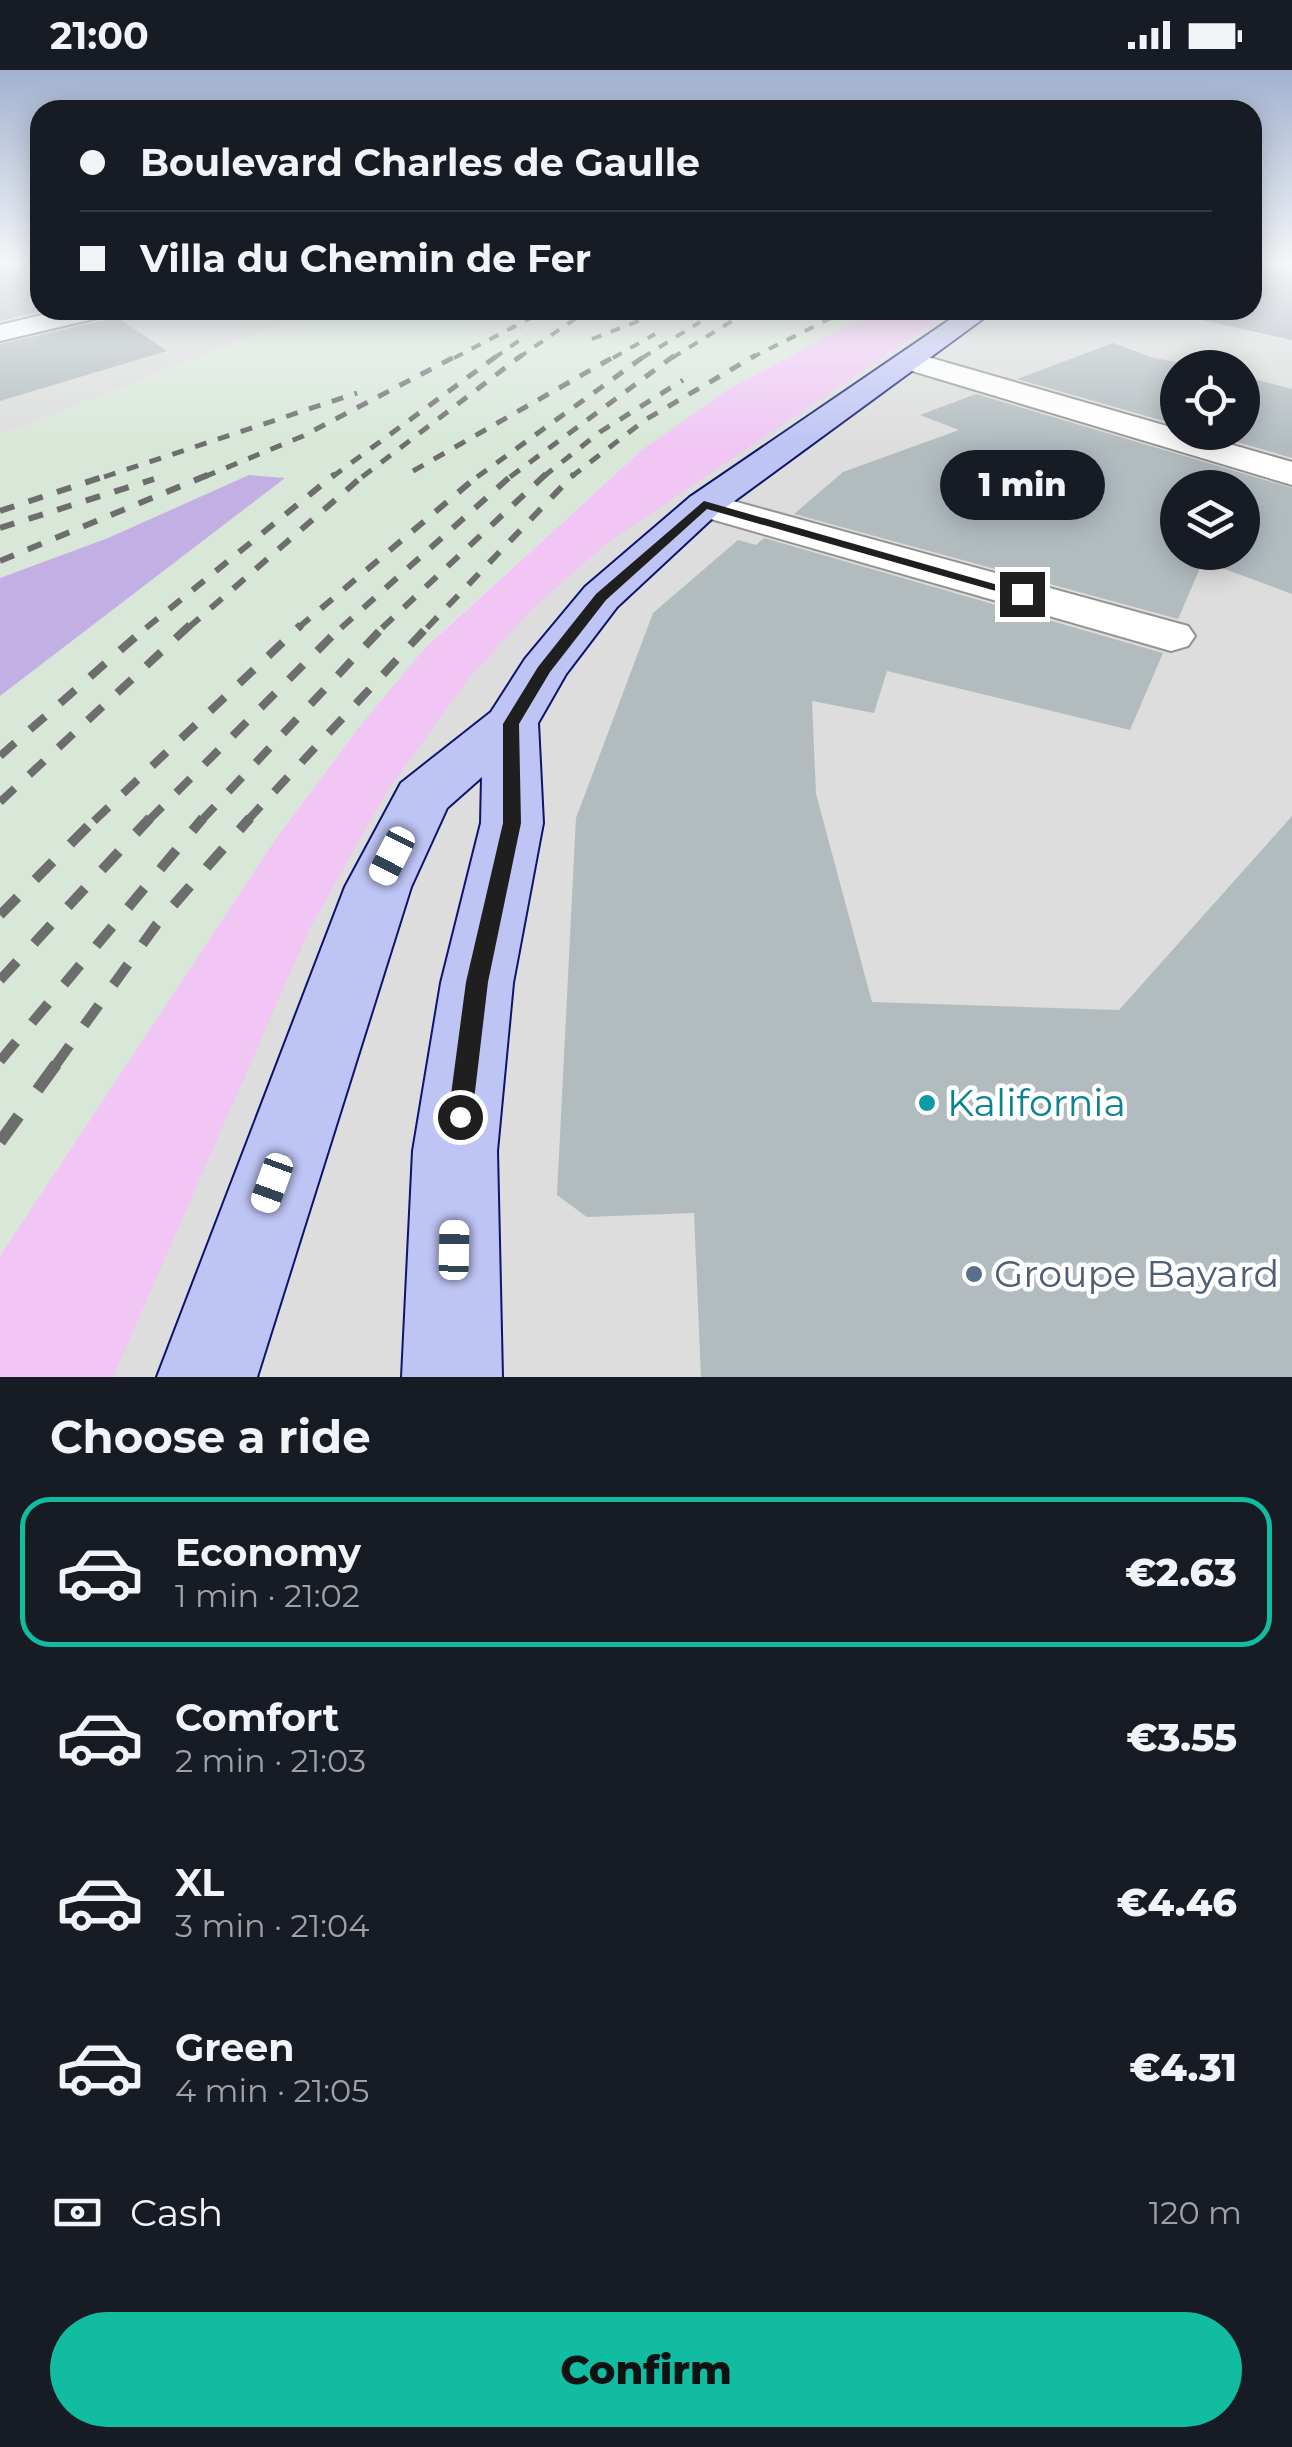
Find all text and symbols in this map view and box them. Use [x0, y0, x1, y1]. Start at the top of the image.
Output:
text: 21:00 [50, 12, 149, 59]
text: Boulevard Charles de Gaulle [140, 139, 700, 186]
text: Villa du Chemin de Fer [140, 235, 591, 282]
map controls [1160, 350, 1260, 570]
button: locate [1160, 350, 1260, 450]
callout: 1 min [940, 449, 1104, 519]
text: 1 min [978, 465, 1067, 504]
button: layers [1160, 470, 1260, 570]
route end [1000, 572, 1045, 617]
car [365, 822, 419, 890]
place label: Kalifornia [947, 1079, 1126, 1126]
marker: Kalifornia [916, 1092, 938, 1114]
route start [438, 1095, 483, 1140]
car [248, 1150, 296, 1216]
car [438, 1220, 470, 1280]
place label: Groupe Bayard [994, 1250, 1279, 1297]
marker: Groupe Bayard [963, 1263, 985, 1285]
text: Choose a ride [50, 1409, 371, 1464]
icon: car [55, 1527, 145, 1617]
text: Economy [175, 1529, 361, 1576]
text: €2.63 [1125, 1549, 1237, 1596]
text: 1 min · 21:02 [175, 1576, 360, 1615]
icon: car [55, 1692, 145, 1782]
text: Comfort [175, 1694, 339, 1741]
text: €3.55 [1126, 1714, 1237, 1761]
text: 2 min · 21:03 [175, 1741, 366, 1780]
icon: car [55, 1857, 145, 1947]
text: XL [175, 1859, 224, 1906]
text: €4.46 [1117, 1879, 1237, 1926]
text: 3 min · 21:04 [175, 1906, 369, 1945]
icon: car [55, 2022, 145, 2112]
text: Green [175, 2024, 295, 2071]
text: €4.31 [1129, 2044, 1237, 2091]
text: 4 min · 21:05 [175, 2071, 369, 2110]
icon: cash [50, 2185, 105, 2240]
text: Cash [130, 2189, 223, 2236]
text: 120 m [1149, 2193, 1242, 2232]
button: Confirm [50, 2312, 1242, 2427]

